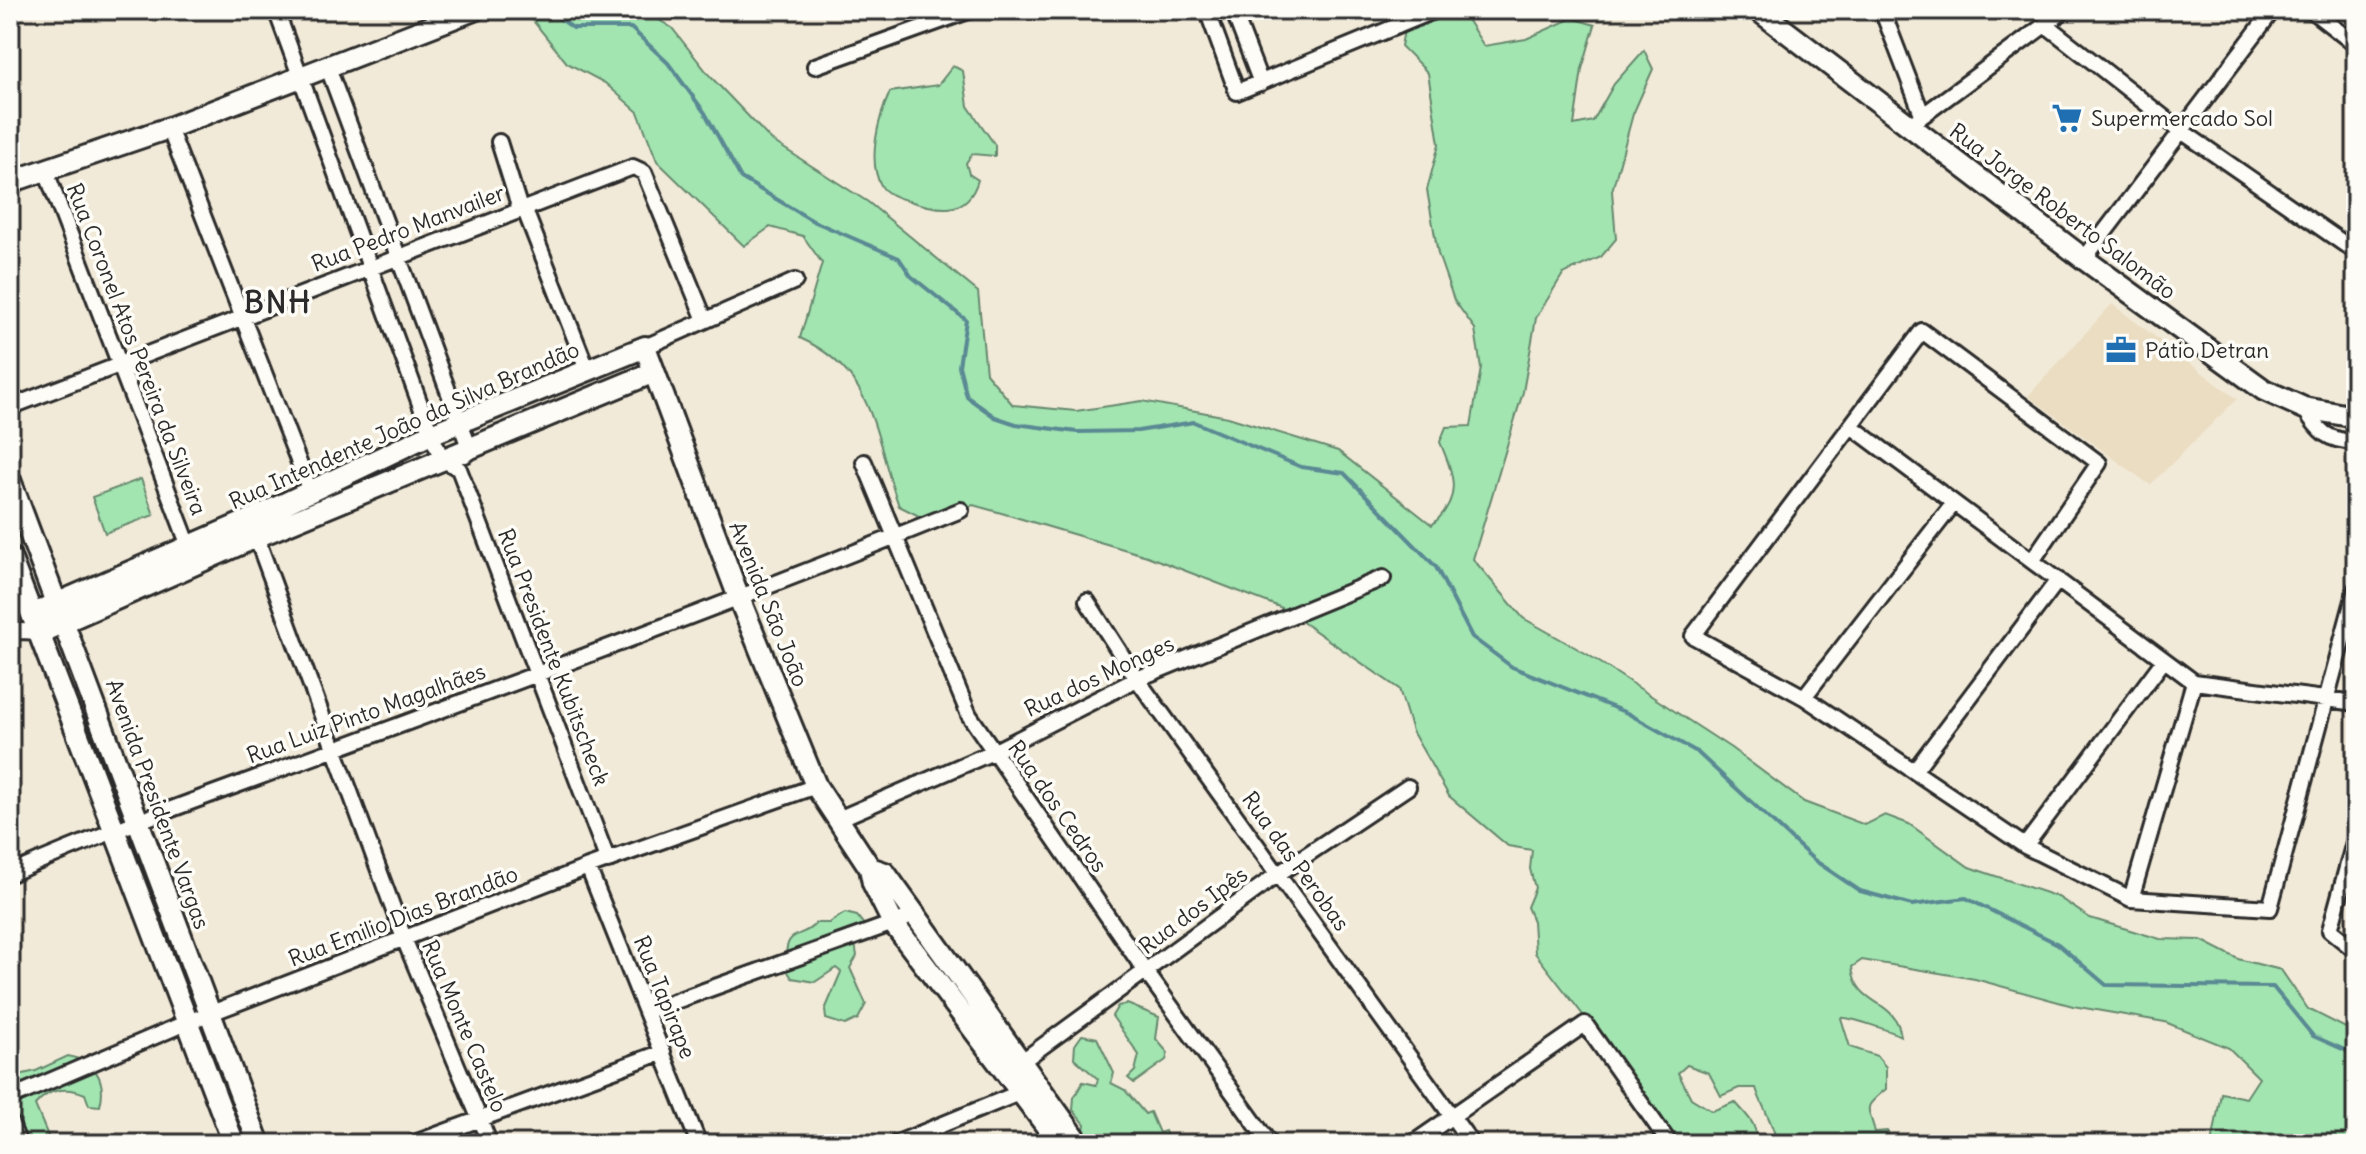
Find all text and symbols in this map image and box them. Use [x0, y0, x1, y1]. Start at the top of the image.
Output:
supermarket icon: Supermercado Sol [2050, 101, 2084, 135]
place label: Supermercado Sol [2091, 104, 2273, 132]
street label: Rua Jorge Roberto Salomão [1944, 117, 2182, 305]
street label: Rua Pedro Manvailer [307, 178, 509, 278]
street label: Rua Coronel Atos Pereira da Silveira [61, 179, 213, 519]
district label: BNH [244, 283, 312, 321]
office icon: Pátio Detran [2104, 333, 2138, 367]
street label: Rua Intendente João da Silva Brandão [224, 335, 584, 515]
place label: Pátio Detran [2145, 336, 2269, 364]
street label: Avenida São João [723, 517, 815, 691]
street label: Rua Presidente Kubitscheck [492, 524, 616, 790]
street label: Rua dos Monges [1020, 629, 1178, 723]
street label: Rua Luiz Pinto Magalhães [243, 657, 489, 769]
street label: Avenida Presidente Vargas [100, 675, 216, 933]
street label: Rua dos Cedros [1002, 735, 1114, 877]
street label: Rua das Perobas [1236, 786, 1356, 936]
street label: Rua Emilio Dias Brandão [284, 859, 522, 973]
street label: Rua dos Ipês [1133, 860, 1253, 960]
street label: Rua Tapirape [628, 931, 702, 1063]
street label: Rua Monte Castelo [416, 936, 514, 1116]

